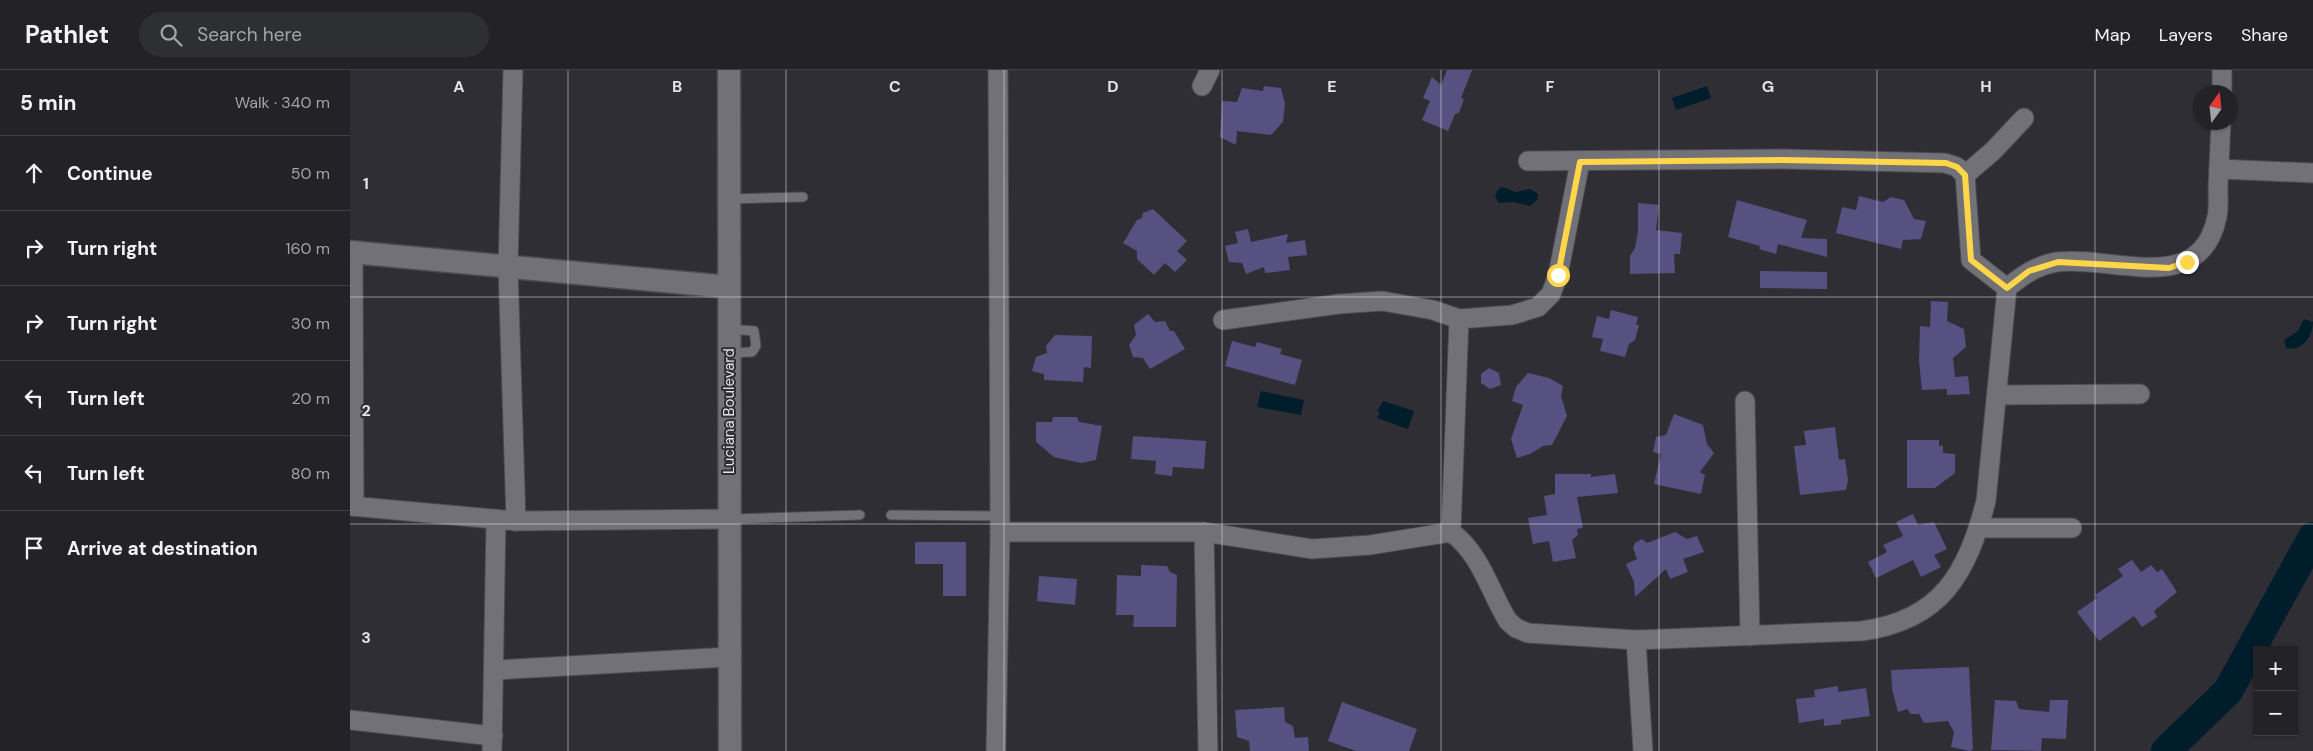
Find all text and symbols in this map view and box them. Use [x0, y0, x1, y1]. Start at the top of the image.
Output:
search box [139, 12, 489, 57]
text: Pathlet [25, 19, 109, 50]
icon: search [157, 21, 185, 49]
text: Search here [197, 22, 302, 47]
text: Map [2095, 23, 2131, 47]
text: Layers [2159, 23, 2213, 47]
text: Share [2241, 23, 2288, 47]
text: A [453, 76, 465, 97]
text: B [672, 76, 682, 97]
text: C [889, 76, 901, 97]
text: D [1107, 76, 1119, 97]
text: E [1327, 76, 1337, 97]
text: F [1546, 76, 1555, 97]
text: G [1762, 76, 1774, 97]
text: H [1980, 76, 1992, 97]
north arrow [2193, 85, 2238, 130]
text: 5 min [20, 89, 76, 117]
text: Walk · 340 m [235, 92, 330, 113]
icon: ahead [20, 159, 48, 187]
text: Continue [67, 161, 153, 186]
text: 50 m [291, 163, 330, 184]
text: 1 [363, 173, 369, 194]
icon: right [20, 234, 48, 262]
text: Turn right [67, 236, 157, 261]
text: 160 m [286, 238, 330, 259]
route end [2176, 251, 2199, 274]
route start [1547, 264, 1570, 287]
icon: right [20, 309, 48, 337]
text: Turn right [67, 311, 157, 336]
text: 30 m [291, 313, 330, 334]
street label: Luciana Boulevard [719, 348, 739, 474]
icon: left [20, 384, 48, 412]
text: Turn left [67, 386, 145, 411]
text: 20 m [291, 388, 330, 409]
text: 2 [361, 400, 371, 421]
icon: left [20, 459, 48, 487]
text: Turn left [67, 461, 145, 486]
text: 80 m [291, 463, 330, 484]
icon: arrive [20, 534, 48, 562]
text: Arrive at destination [67, 536, 258, 561]
text: 3 [361, 627, 371, 648]
map controls [2253, 646, 2298, 736]
button: + [2253, 646, 2298, 691]
button: − [2253, 691, 2298, 736]

